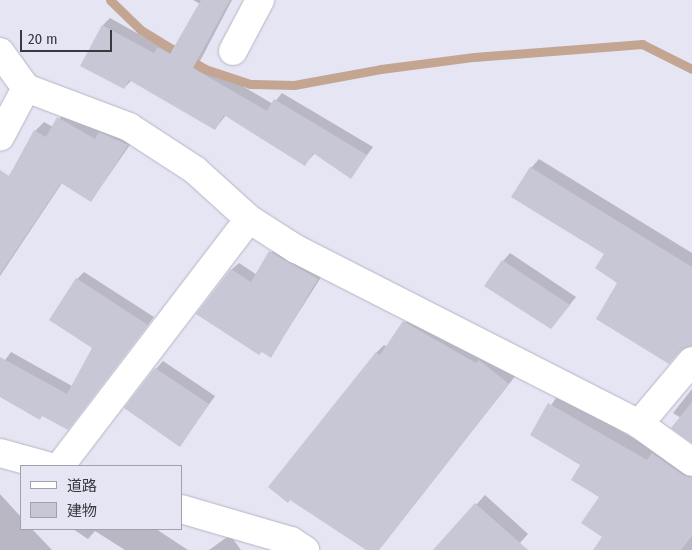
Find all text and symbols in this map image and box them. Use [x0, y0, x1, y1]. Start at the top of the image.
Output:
scale bar [22, 20, 115, 52]
text: 20 m [28, 30, 58, 48]
legend [20, 465, 182, 530]
text: 道路 [67, 477, 97, 495]
text: 建物 [67, 502, 97, 520]

